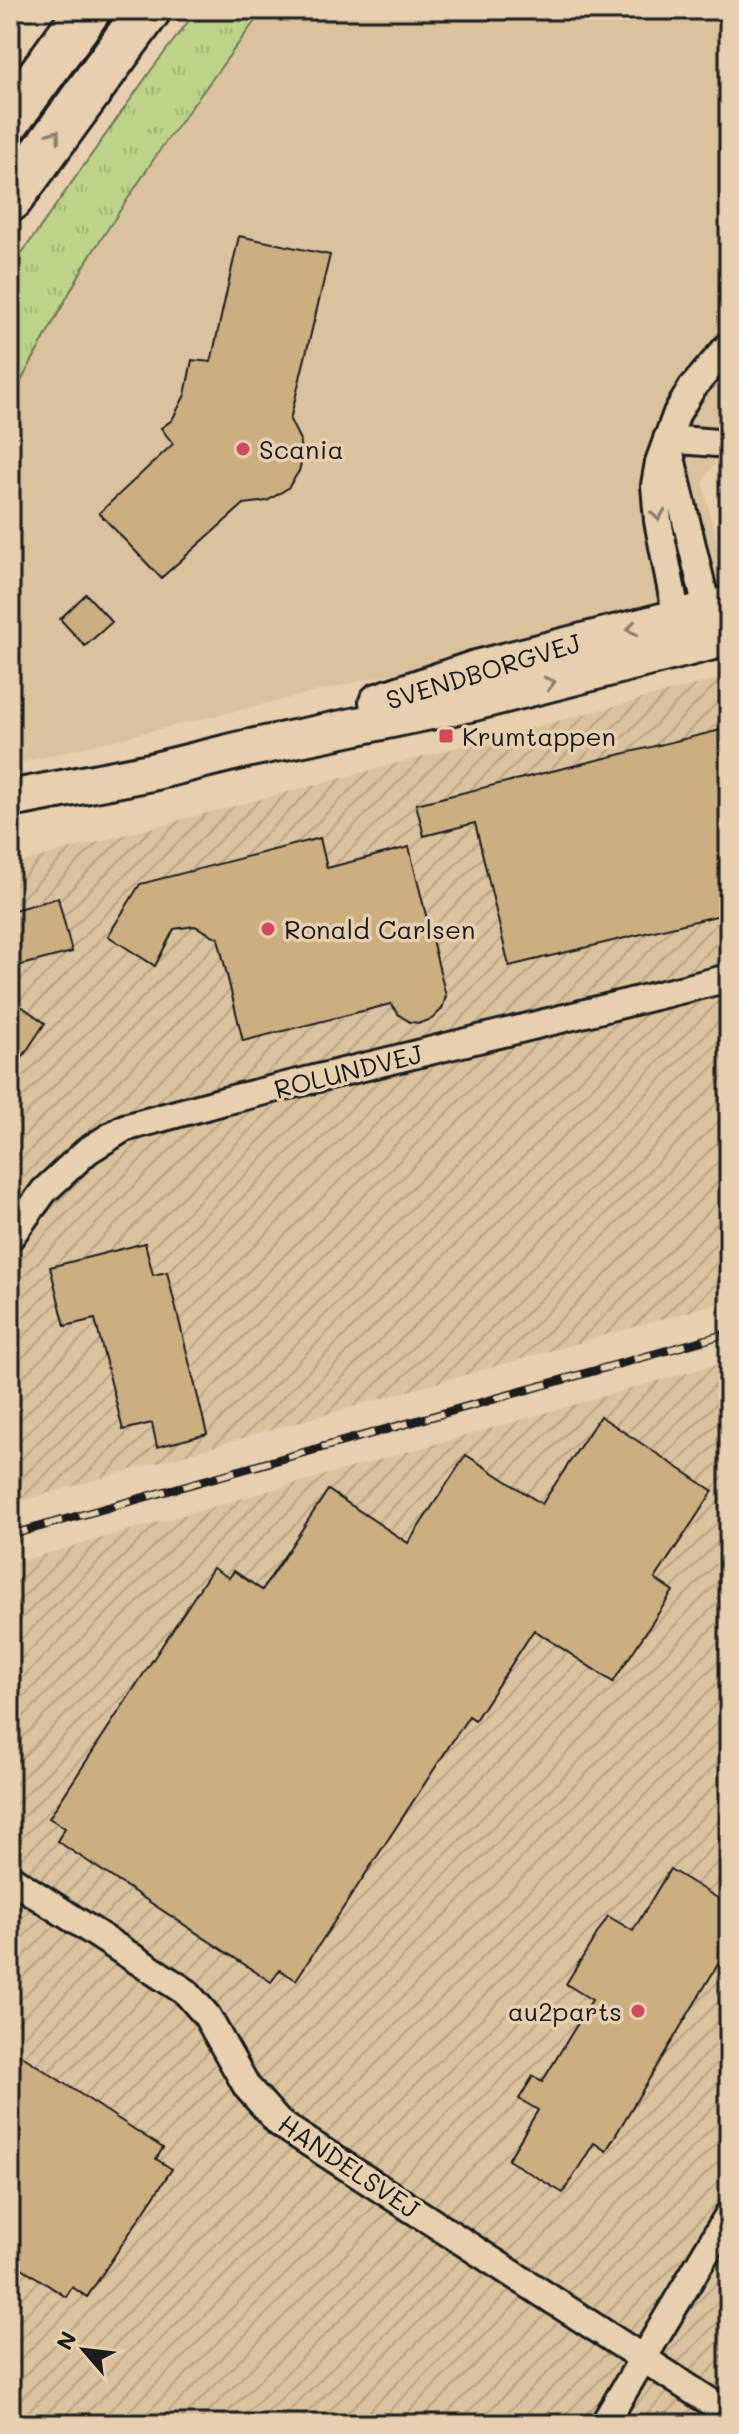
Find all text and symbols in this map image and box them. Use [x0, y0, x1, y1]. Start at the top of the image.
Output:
one-way arrow [45, 129, 60, 144]
place label: Scania [259, 432, 344, 466]
marker: Scania [234, 440, 252, 458]
one-way arrow [649, 509, 666, 522]
one-way arrow [625, 620, 639, 637]
street label: SVENDBORGVEJ [382, 625, 585, 717]
one-way arrow [542, 675, 556, 692]
place label: Krumtappen [462, 719, 616, 753]
marker: Krumtappen [437, 727, 455, 745]
place label: Ronald Carlsen [284, 912, 476, 946]
marker: Ronald Carlsen [259, 920, 277, 938]
street label: ROLUNDVEJ [271, 1036, 426, 1106]
place label: au2parts [508, 1994, 622, 2028]
marker: au2parts [629, 2002, 647, 2020]
street label: HANDELSVEJ [272, 2106, 427, 2226]
north arrow [44, 2310, 124, 2390]
text: N [49, 2326, 83, 2355]

